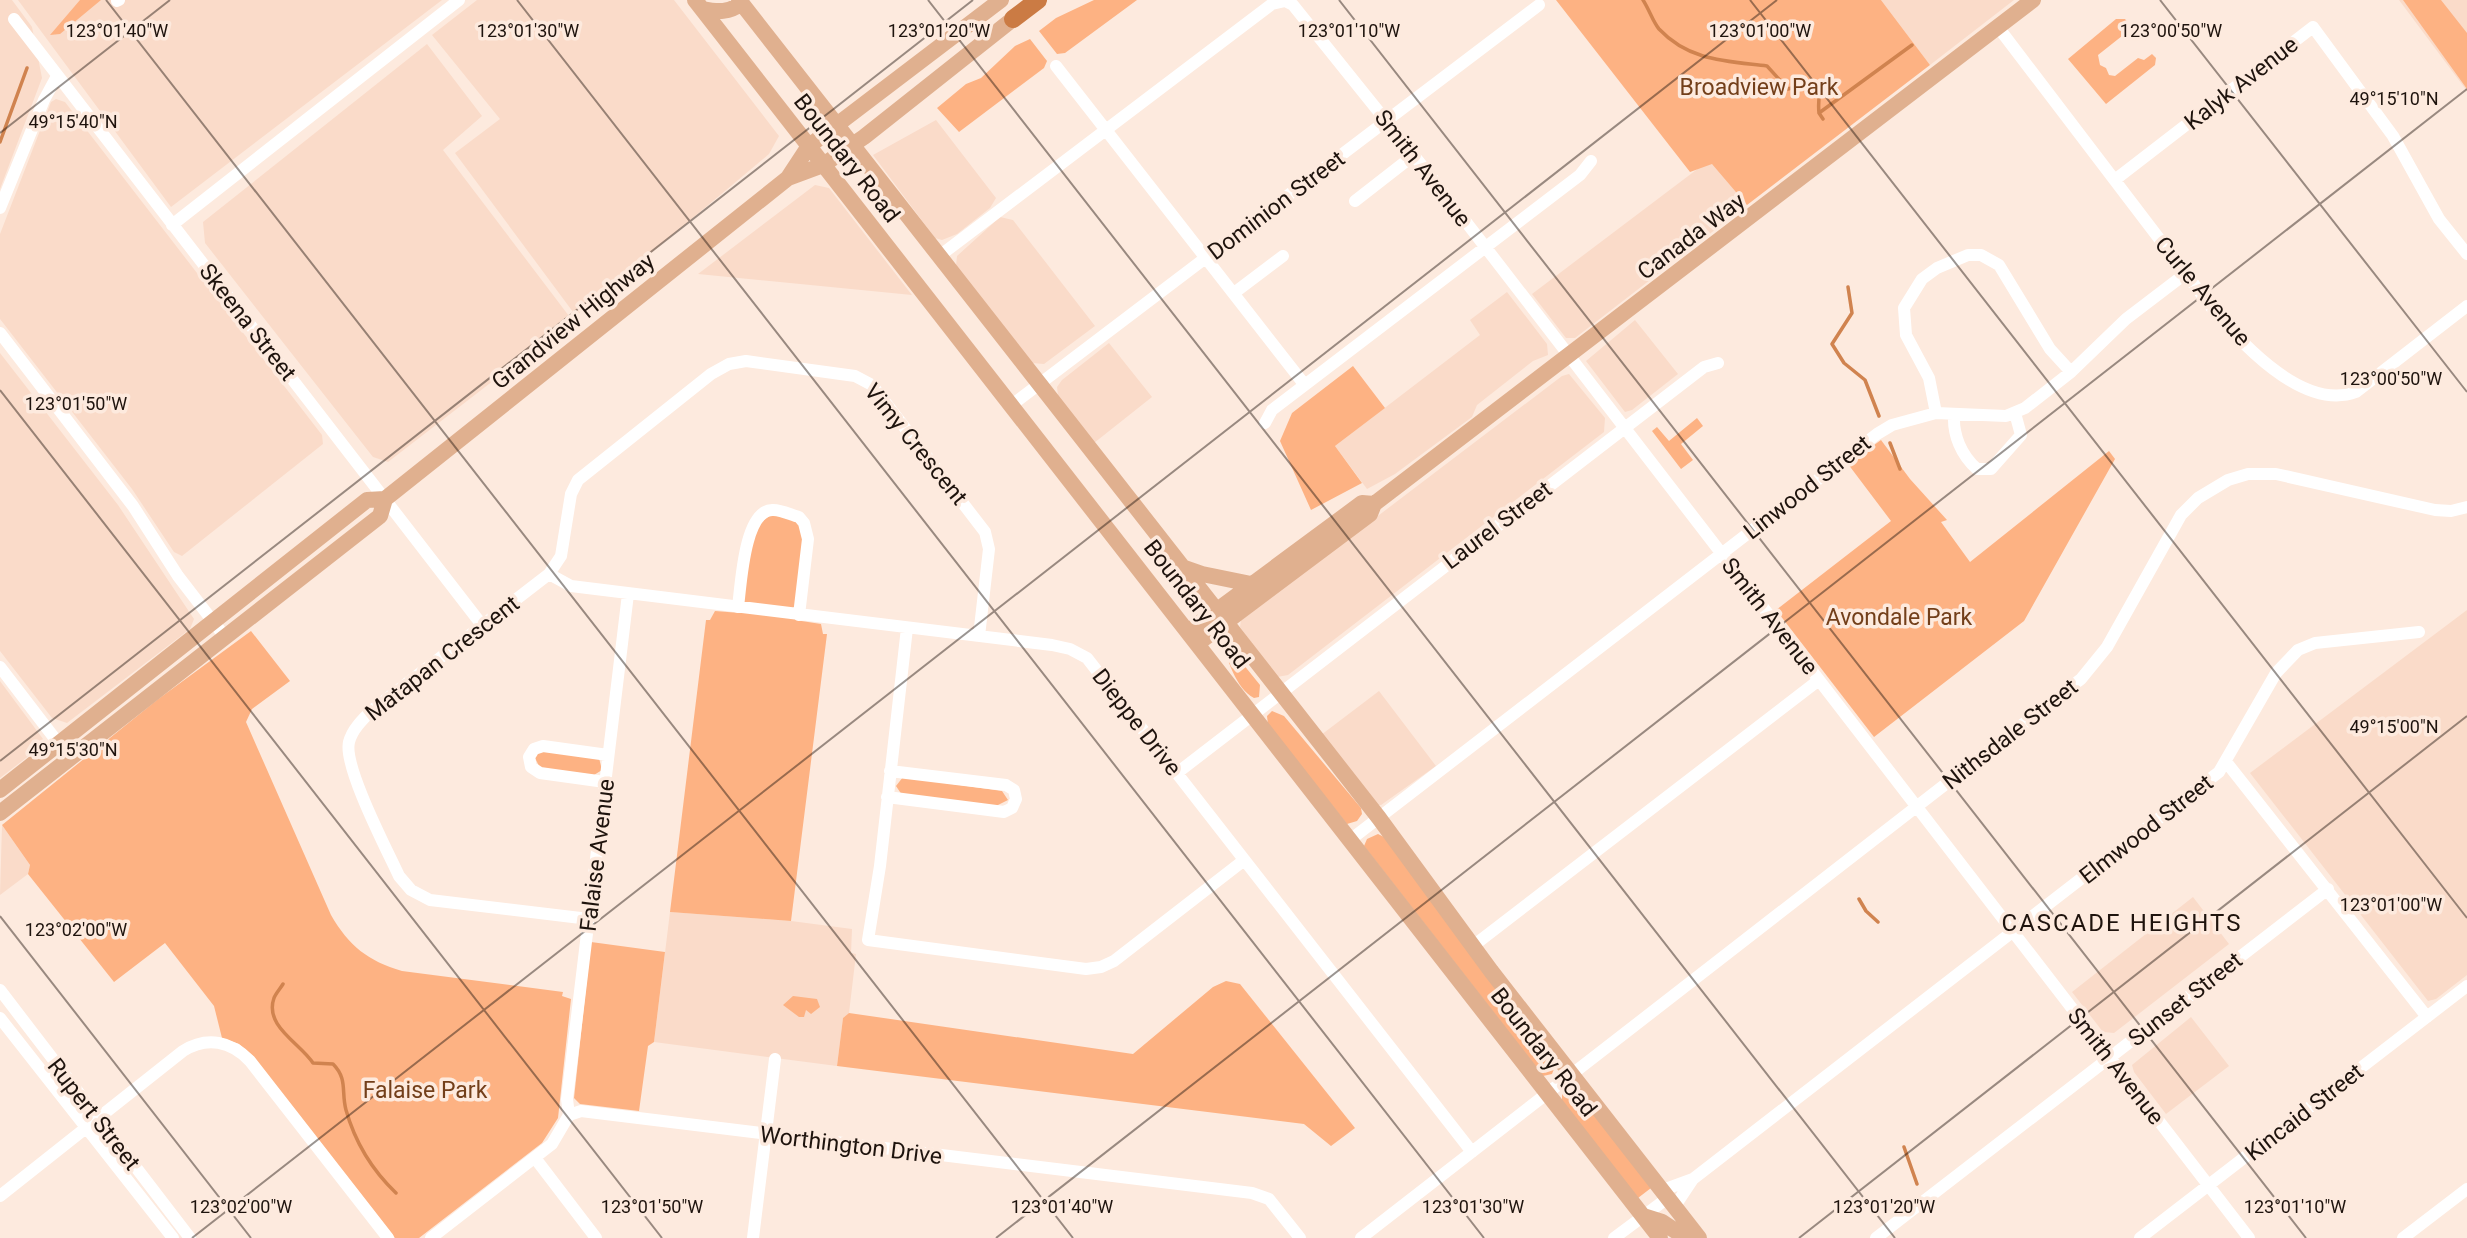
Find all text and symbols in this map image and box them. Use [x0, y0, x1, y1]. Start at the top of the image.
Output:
text: 123°01'40"W [66, 20, 168, 41]
text: 123°01'30"W [477, 20, 579, 41]
text: 123°01'20"W [888, 20, 990, 41]
text: 123°01'10"W [1298, 20, 1400, 41]
text: 123°01'00"W [1709, 20, 1811, 41]
text: 123°00'50"W [2120, 20, 2222, 41]
street label: Kalyk Avenue [2179, 31, 2303, 136]
park label: Broadview Park [1680, 74, 1839, 101]
text: 49°15'10"N [2349, 88, 2439, 109]
street label: Boundary Road [788, 89, 905, 228]
street label: Smith Avenue [1369, 105, 1477, 232]
text: 49°15'40"N [28, 111, 118, 132]
street label: Dominion Street [1202, 145, 1350, 266]
street label: Canada Way [1632, 187, 1750, 285]
street label: Curle Avenue [2149, 231, 2256, 351]
street label: Grandview Highway [487, 248, 660, 395]
street label: Skeena Street [194, 258, 302, 386]
text: 123°00'50"W [2340, 368, 2442, 389]
street label: Vimy Crescent [859, 378, 973, 510]
text: 123°01'50"W [25, 393, 127, 414]
street label: Linwood Street [1738, 429, 1876, 545]
street label: Laurel Street [1438, 476, 1557, 575]
street label: Boundary Road [1138, 535, 1255, 674]
street label: Smith Avenue [1716, 553, 1824, 680]
street label: Matapan Crescent [360, 590, 525, 727]
park label: Avondale Park [1826, 604, 1973, 631]
street label: Dieppe Drive [1086, 663, 1187, 781]
street label: Nithsdale Street [1937, 673, 2083, 795]
text: 49°15'00"N [2349, 716, 2439, 737]
text: 49°15'30"N [28, 739, 118, 760]
street label: Elmwood Street [2074, 769, 2218, 890]
street label: Falaise Avenue [575, 777, 620, 933]
text: 123°01'00"W [2340, 894, 2442, 915]
district label: CASCADE HEIGHTS [2002, 909, 2242, 937]
text: 123°02'00"W [25, 919, 127, 940]
street label: Sunset Street [2123, 947, 2248, 1052]
street label: Boundary Road [1485, 983, 1602, 1122]
street label: Smith Avenue [2062, 1003, 2170, 1130]
street label: Rupert Street [42, 1053, 146, 1176]
street label: Kincaid Street [2240, 1058, 2369, 1167]
park label: Falaise Park [363, 1077, 488, 1104]
street label: Worthington Drive [758, 1121, 944, 1170]
text: 123°02'00"W [190, 1196, 292, 1217]
text: 123°01'50"W [601, 1196, 703, 1217]
text: 123°01'40"W [1011, 1196, 1113, 1217]
text: 123°01'30"W [1422, 1196, 1524, 1217]
text: 123°01'20"W [1833, 1196, 1935, 1217]
text: 123°01'10"W [2244, 1196, 2346, 1217]

